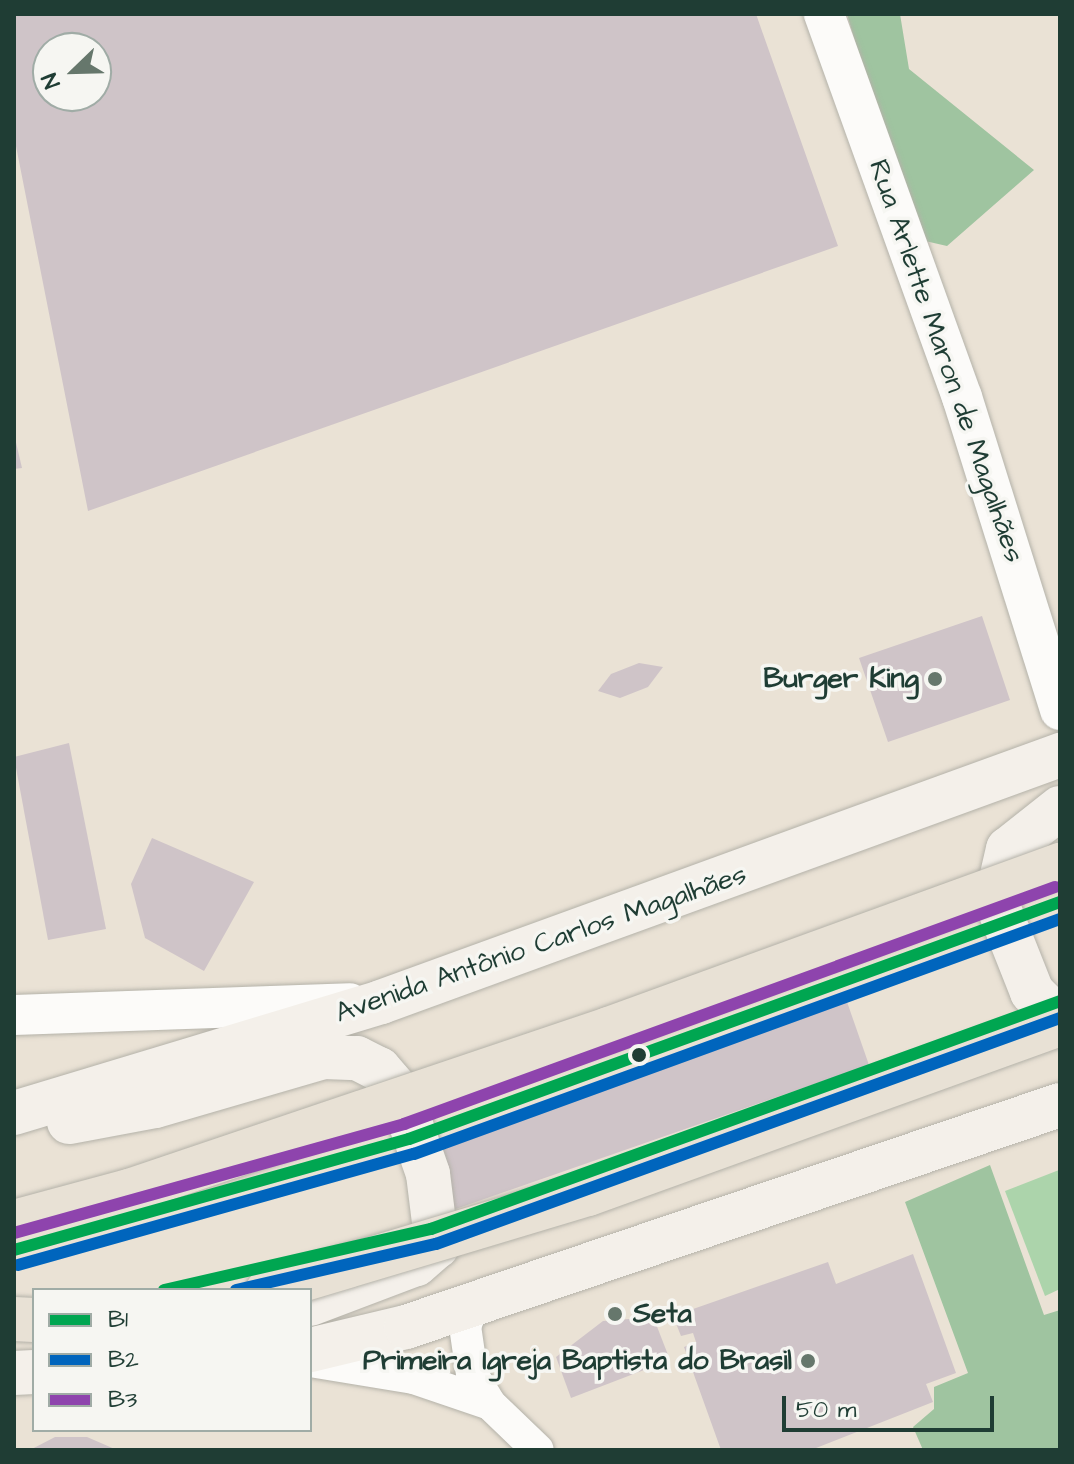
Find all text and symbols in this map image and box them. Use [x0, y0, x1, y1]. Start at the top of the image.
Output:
north arrow [32, 32, 112, 112]
text: N [34, 68, 68, 93]
street label: Rua Arlette Maron de Magalhães [861, 155, 1031, 567]
place label: Burger King [764, 662, 919, 696]
marker: Burger King [926, 670, 944, 688]
street label: Avenida Antônio Carlos Magalhães [331, 858, 751, 1030]
unlabelled marker [631, 1047, 647, 1063]
legend [32, 1288, 312, 1432]
place label: Seta [633, 1297, 692, 1331]
text: B1 [108, 1303, 128, 1337]
marker: Seta [604, 1303, 626, 1325]
text: B2 [108, 1343, 139, 1377]
place label: Primeira Igreja Baptista do Brasil [363, 1344, 792, 1378]
marker: Primeira Igreja Baptista do Brasil [799, 1352, 817, 1370]
scale bar [786, 1380, 998, 1430]
text: B3 [108, 1383, 137, 1417]
text: 50 m [796, 1393, 856, 1427]

